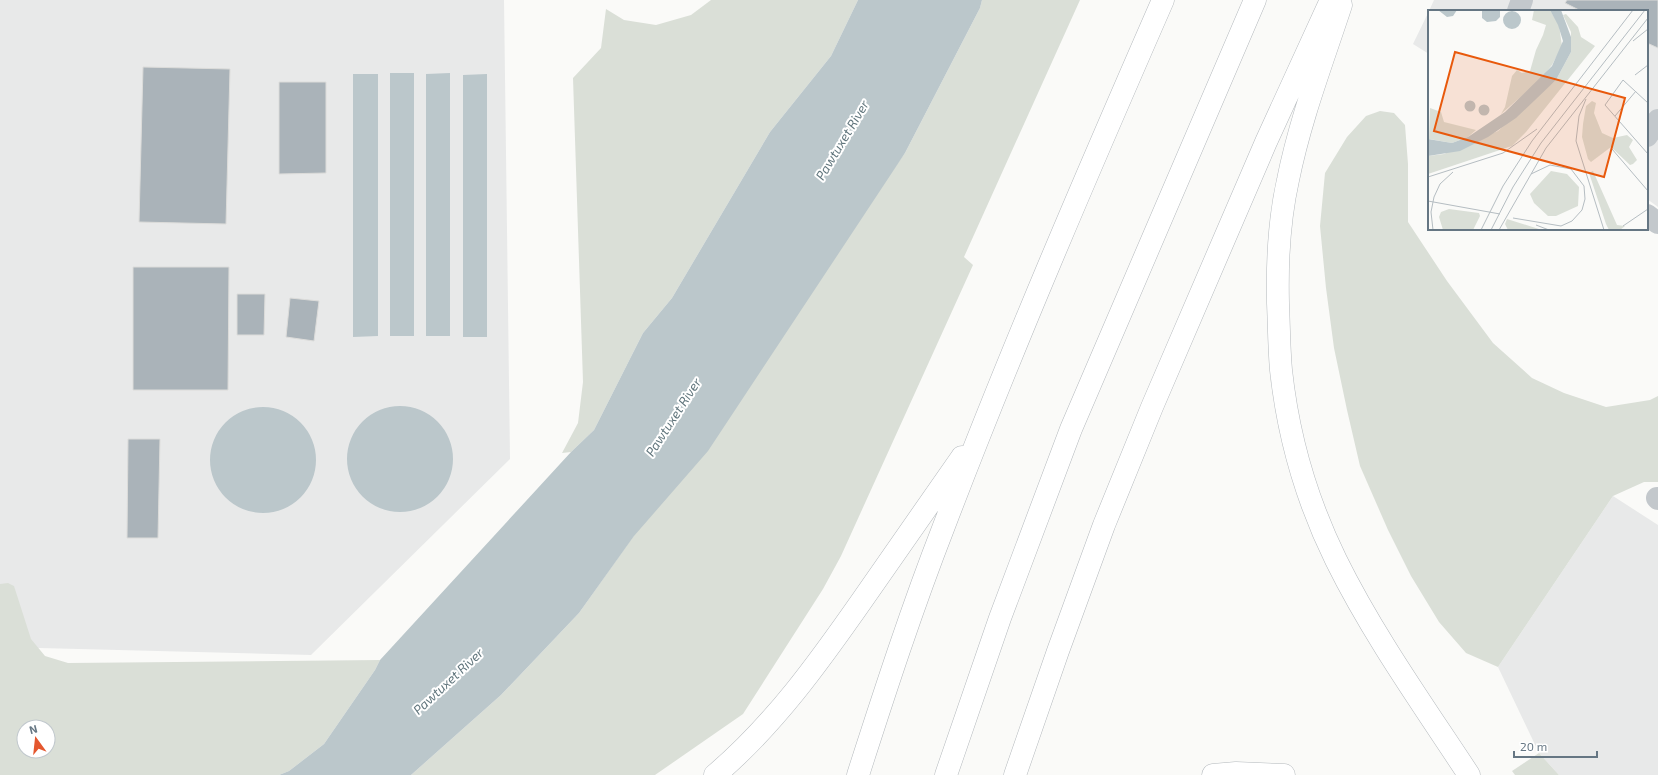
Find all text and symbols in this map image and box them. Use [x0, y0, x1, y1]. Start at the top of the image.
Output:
inset map [1428, 10, 1648, 230]
water label: Pawtuxet River [812, 97, 872, 183]
water label: Pawtuxet River [642, 374, 705, 459]
water label: Pawtuxet River [410, 644, 487, 718]
north arrow [16, 719, 56, 759]
text: N [28, 722, 39, 736]
scale bar [1514, 733, 1597, 759]
text: 20 m [1520, 739, 1547, 753]

